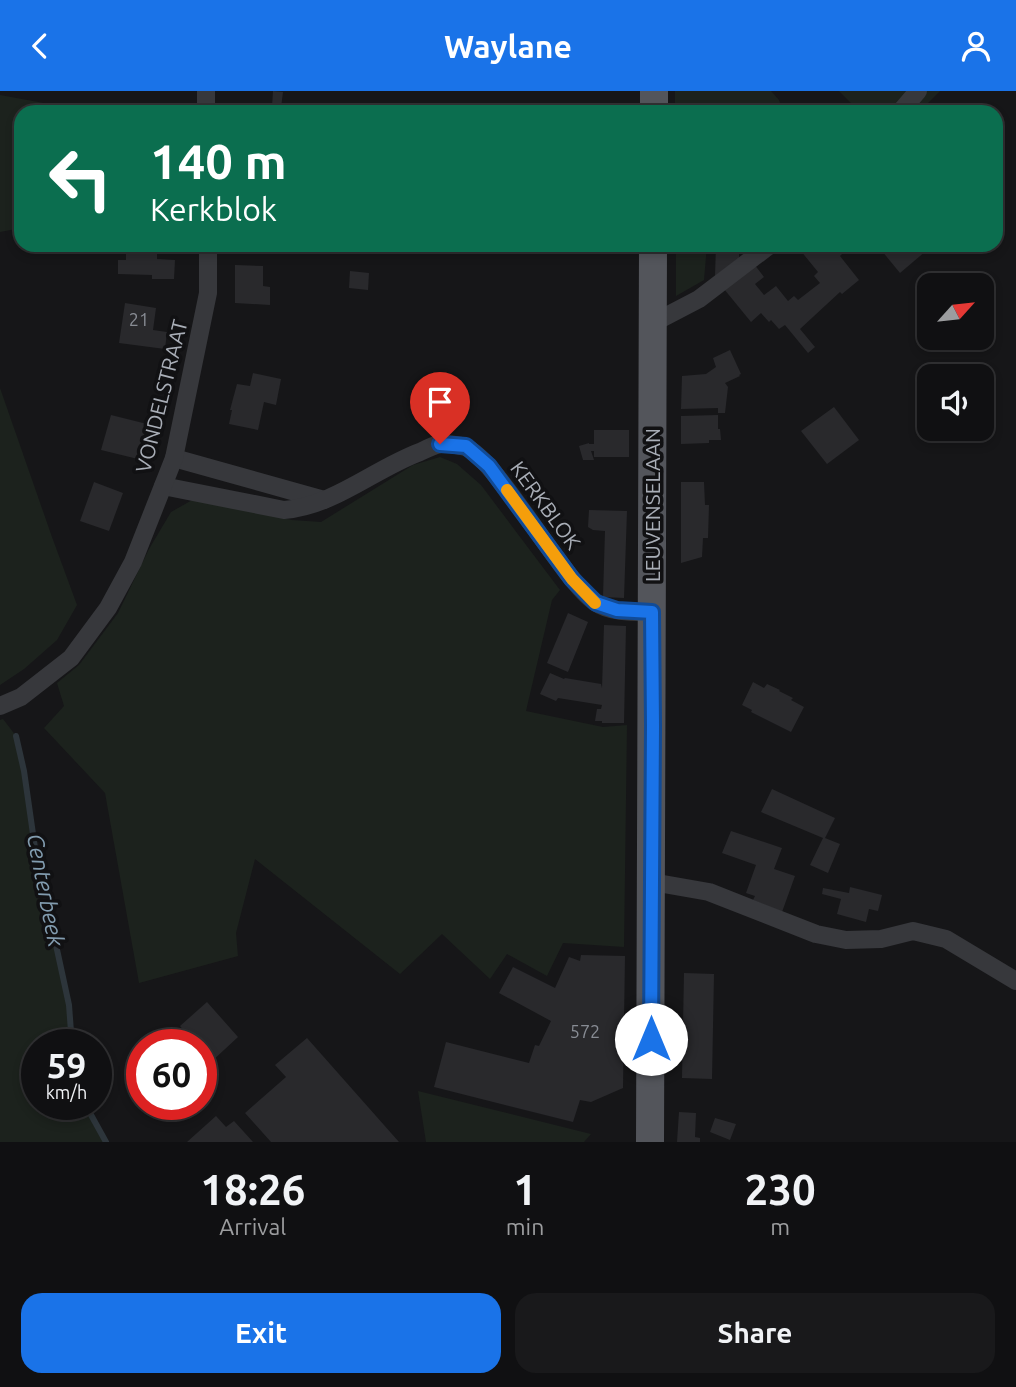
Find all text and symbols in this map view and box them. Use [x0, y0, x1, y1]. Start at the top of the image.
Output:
icon: back [21, 27, 59, 65]
icon: person [957, 27, 995, 65]
text: Waylane [444, 28, 572, 64]
icon: left [35, 133, 126, 224]
text: 140 m [150, 133, 287, 188]
text: Kerkblok [150, 191, 277, 227]
north arrow [917, 273, 994, 350]
map controls [917, 273, 994, 441]
house number: 21 [129, 309, 149, 329]
street label: VONDELSTRAAT [130, 317, 192, 475]
button: sound [917, 364, 994, 441]
pin [410, 372, 470, 444]
icon: arrive [421, 383, 459, 421]
street label: LEUVENSELAAN [640, 428, 664, 582]
street label: KERKBLOK [506, 456, 586, 554]
water label: Centerbeek [23, 831, 69, 949]
position arrow [614, 1002, 688, 1076]
house number: 572 [570, 1021, 600, 1041]
speed limit sign: 60 [126, 1029, 217, 1120]
text: 59 [47, 1045, 86, 1085]
text: km/h [46, 1082, 87, 1102]
text: 18:26 [200, 1166, 305, 1213]
text: 1 [513, 1166, 537, 1213]
text: 230 [745, 1166, 816, 1213]
text: Arrival [219, 1214, 286, 1239]
text: min [506, 1214, 544, 1239]
text: m [770, 1214, 790, 1239]
button: Exit [21, 1293, 501, 1373]
button: Share [515, 1293, 995, 1373]

